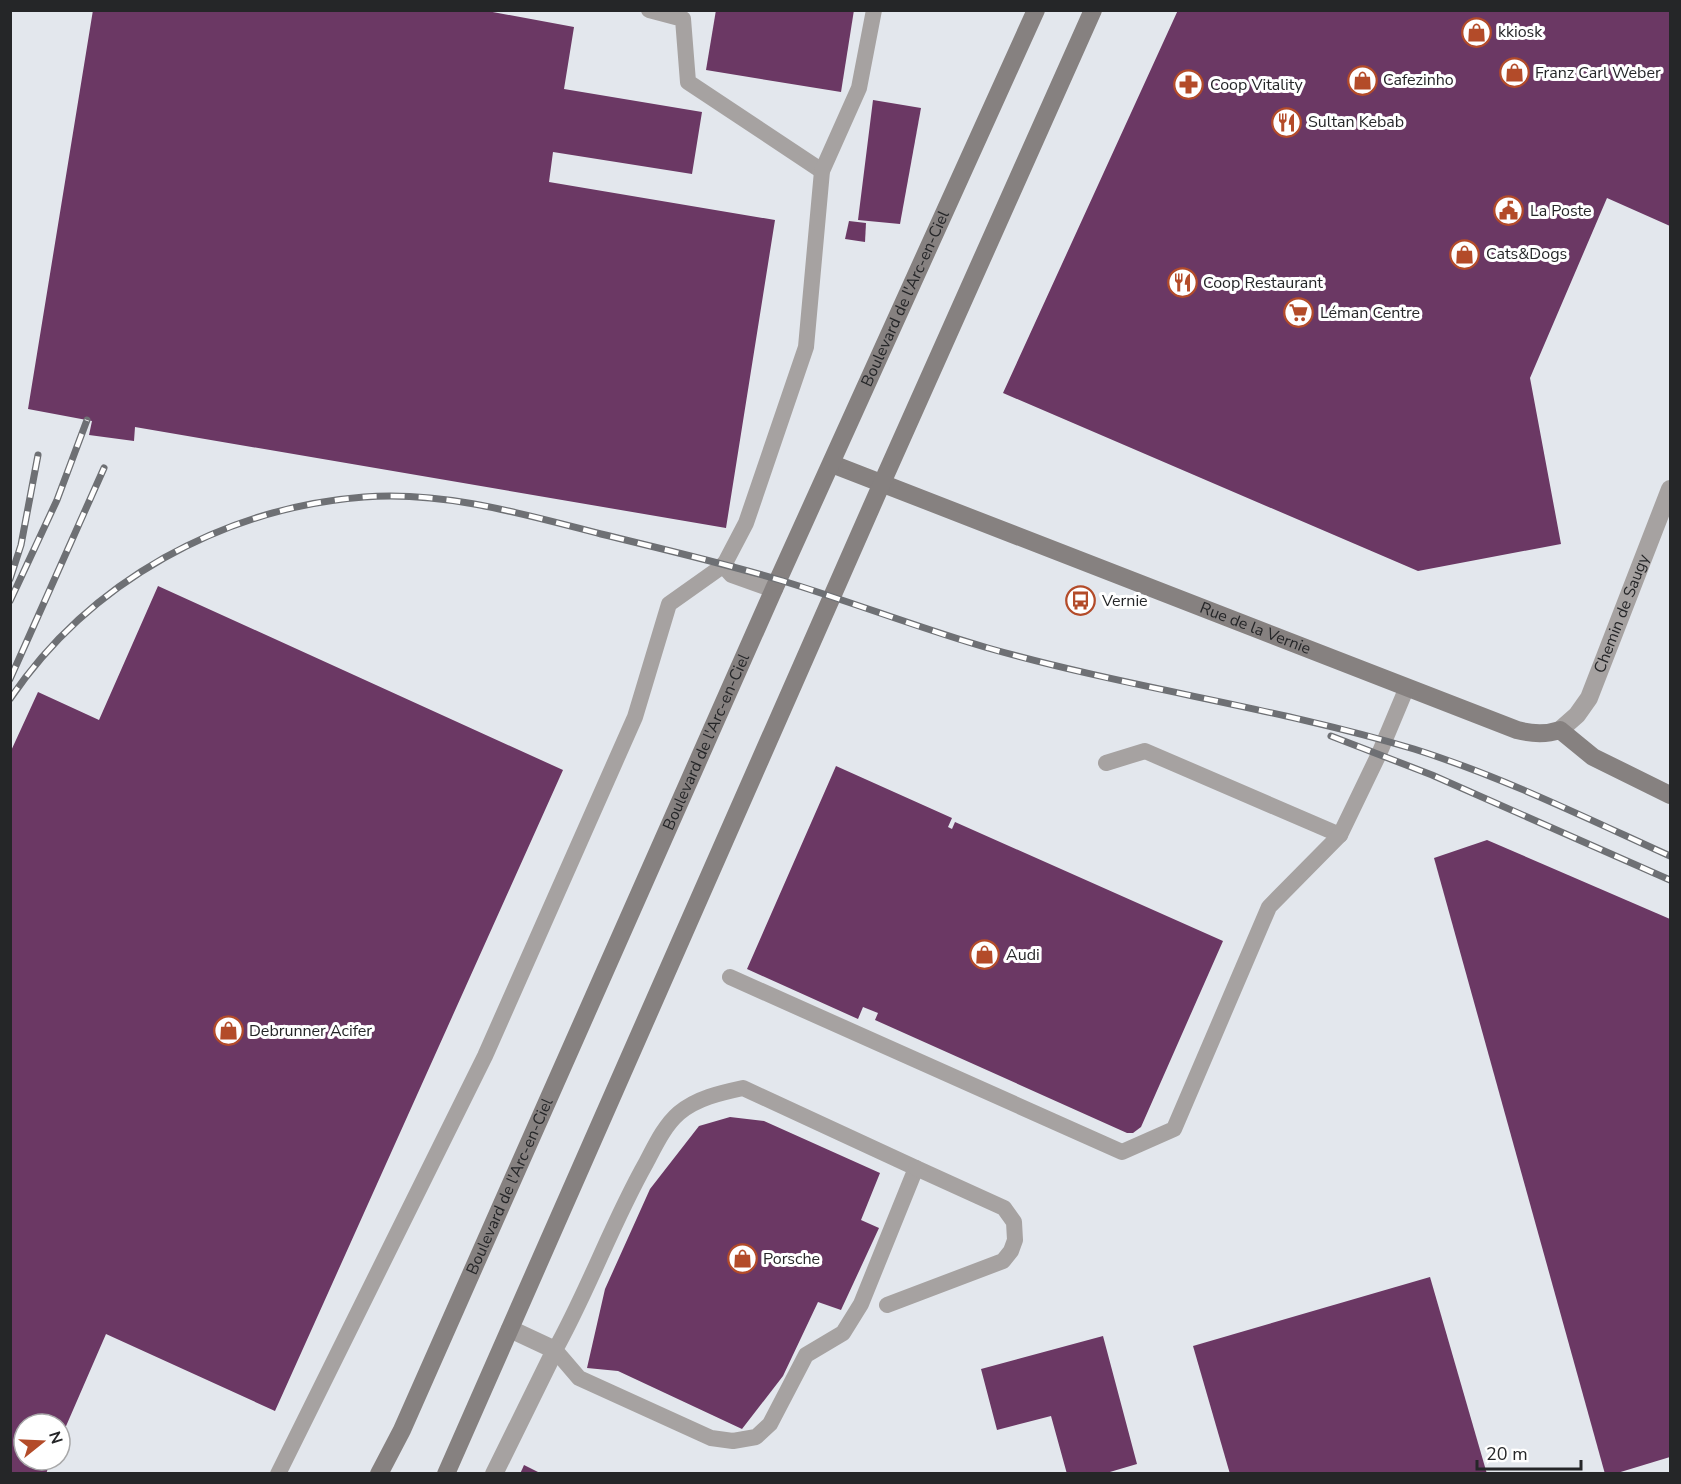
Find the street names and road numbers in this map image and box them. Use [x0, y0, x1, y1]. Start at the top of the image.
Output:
street label: Boulevard de l'Arc-en-Ciel [856, 207, 955, 390]
street label: Chemin de Saugy [1589, 550, 1655, 676]
street label: Rue de la Vernie [1197, 597, 1314, 660]
street label: Boulevard de l'Arc-en-Ciel [658, 650, 755, 834]
street label: Boulevard de l'Arc-en-Ciel [461, 1094, 559, 1278]

